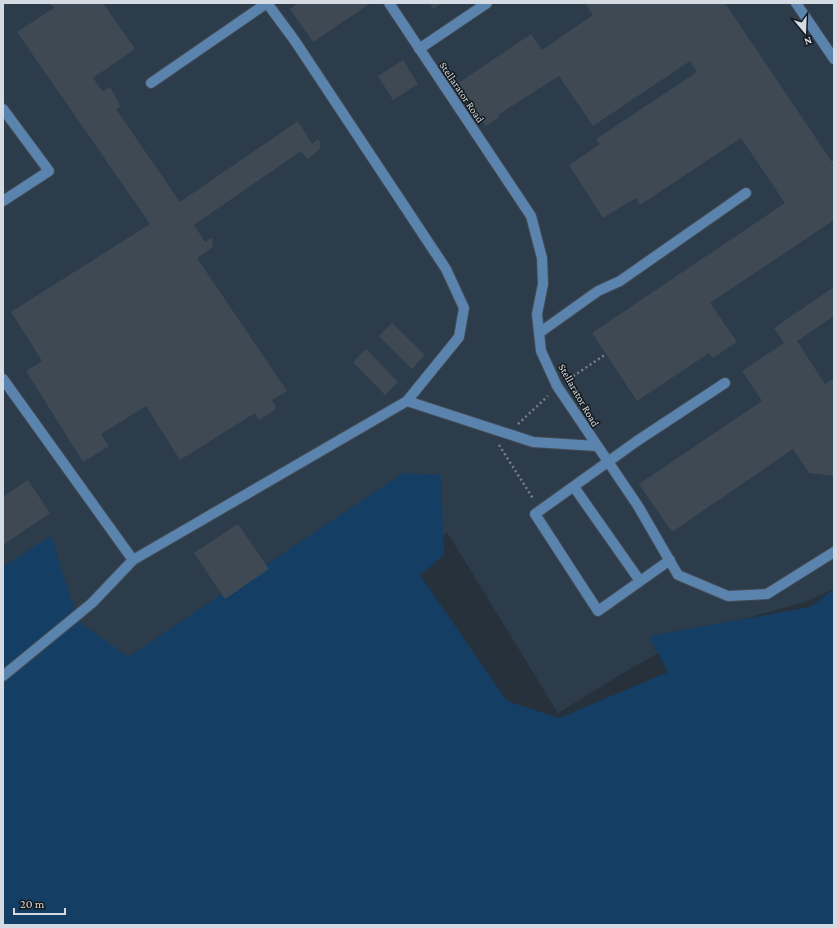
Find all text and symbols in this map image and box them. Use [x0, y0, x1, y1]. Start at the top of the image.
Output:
north arrow [785, 12, 825, 52]
text: N [802, 35, 814, 49]
street label: Stellarator Road [437, 59, 487, 125]
street label: Stellarator Road [556, 361, 602, 429]
scale bar [14, 890, 65, 916]
text: 20 m [20, 897, 45, 911]

